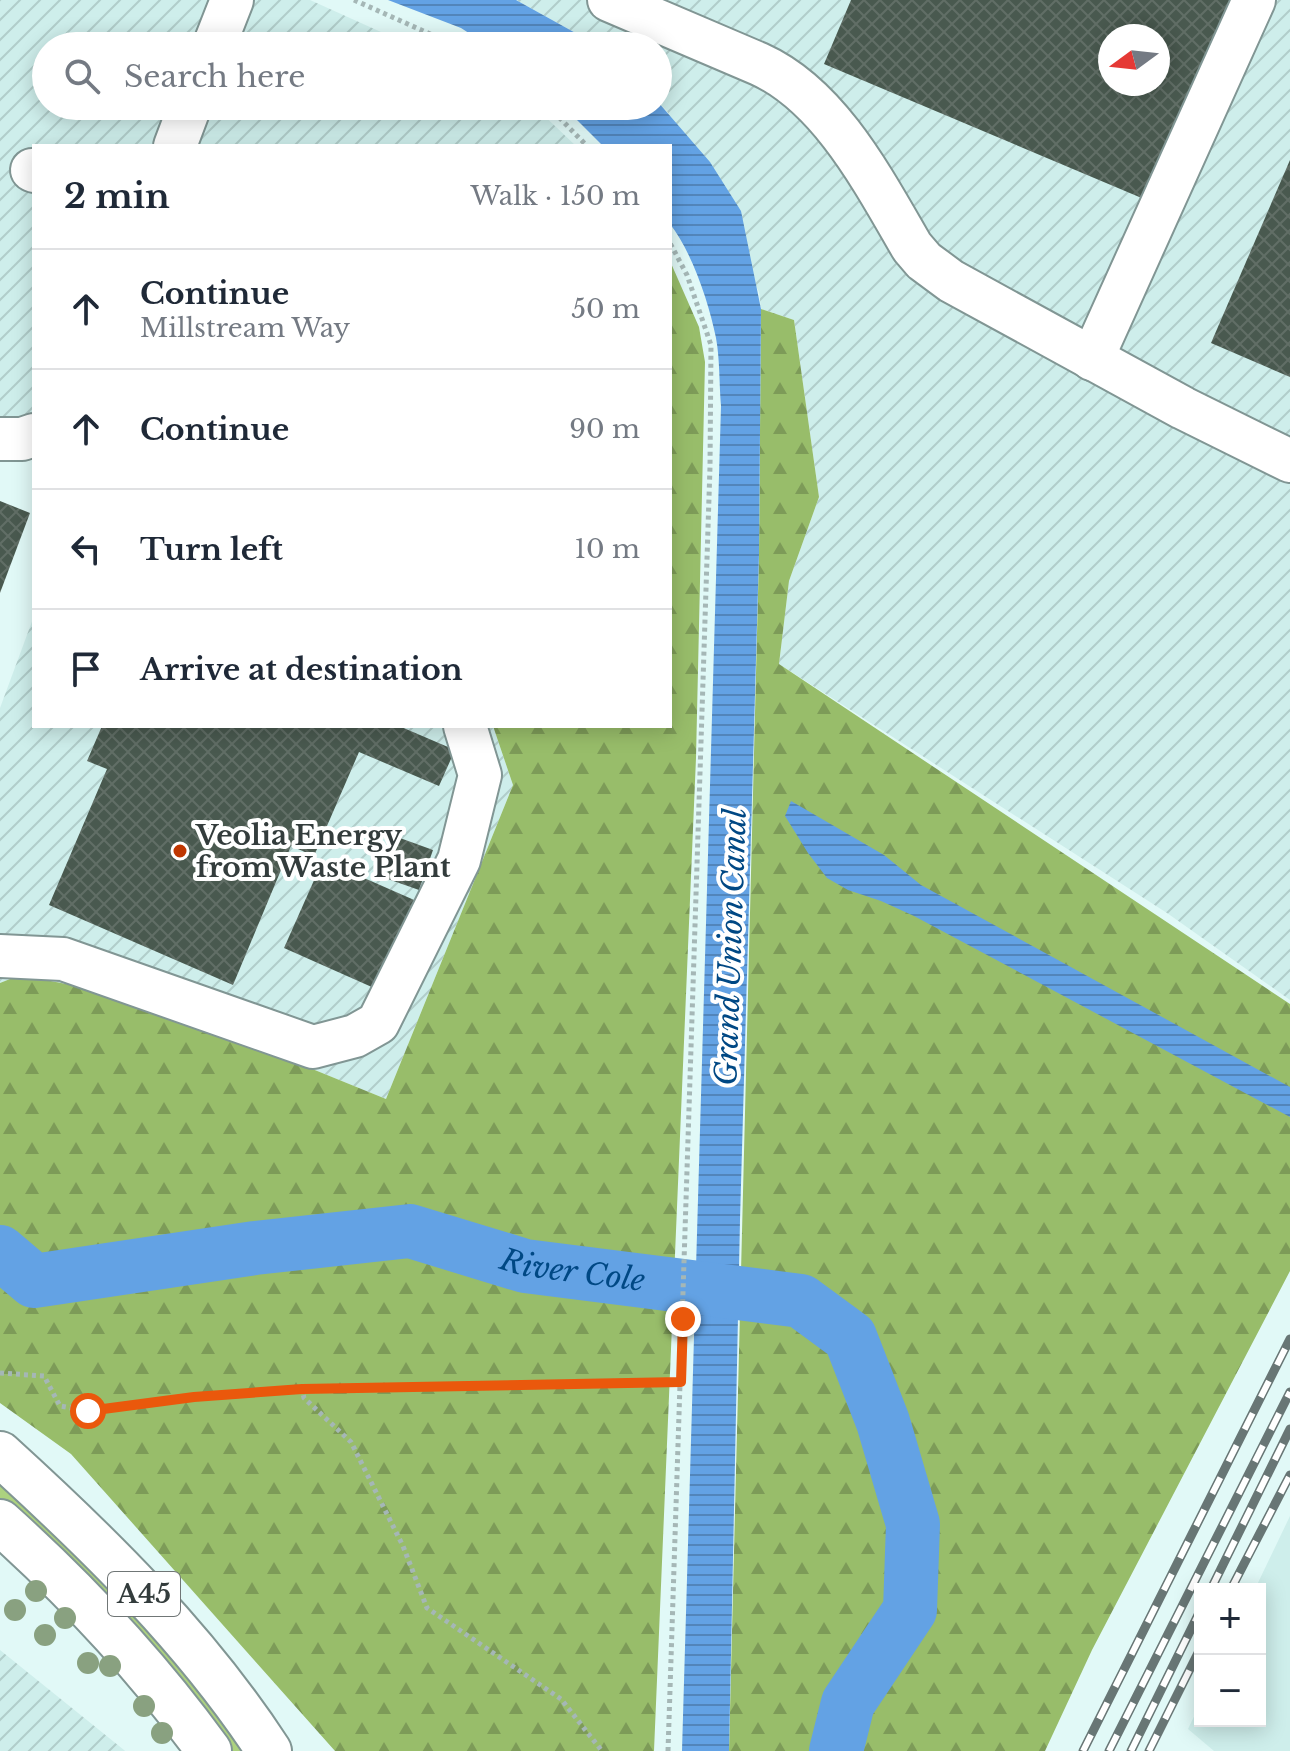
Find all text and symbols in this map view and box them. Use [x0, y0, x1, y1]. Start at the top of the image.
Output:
north arrow [1098, 24, 1170, 96]
search box [32, 32, 672, 120]
icon: search [60, 54, 104, 98]
text: Search here [124, 58, 305, 95]
text: 2 min [64, 175, 170, 217]
text: Walk · 150 m [471, 180, 640, 212]
text: Continue [140, 275, 289, 312]
icon: ahead [64, 287, 108, 331]
text: 50 m [571, 293, 640, 325]
text: Millstream Way [140, 312, 350, 344]
icon: ahead [64, 407, 108, 451]
text: Continue [140, 411, 289, 448]
text: 90 m [569, 413, 640, 445]
icon: left [64, 527, 108, 571]
text: Turn left [140, 531, 283, 568]
text: 10 m [574, 533, 640, 565]
icon: arrive [64, 647, 108, 691]
text: Arrive at destination [140, 651, 463, 688]
water label: Grand Union Canal [707, 807, 754, 1086]
place label: Veolia Energy from Waste Plant [195, 818, 451, 885]
marker: Veolia Energy from Waste Plant [171, 842, 189, 860]
water label: River Cole [495, 1240, 647, 1299]
route end [665, 1301, 701, 1337]
route start [70, 1393, 106, 1429]
road number: A45 [108, 1572, 180, 1616]
map controls [1194, 1583, 1266, 1727]
button: + [1194, 1583, 1266, 1655]
button: − [1194, 1655, 1266, 1727]

